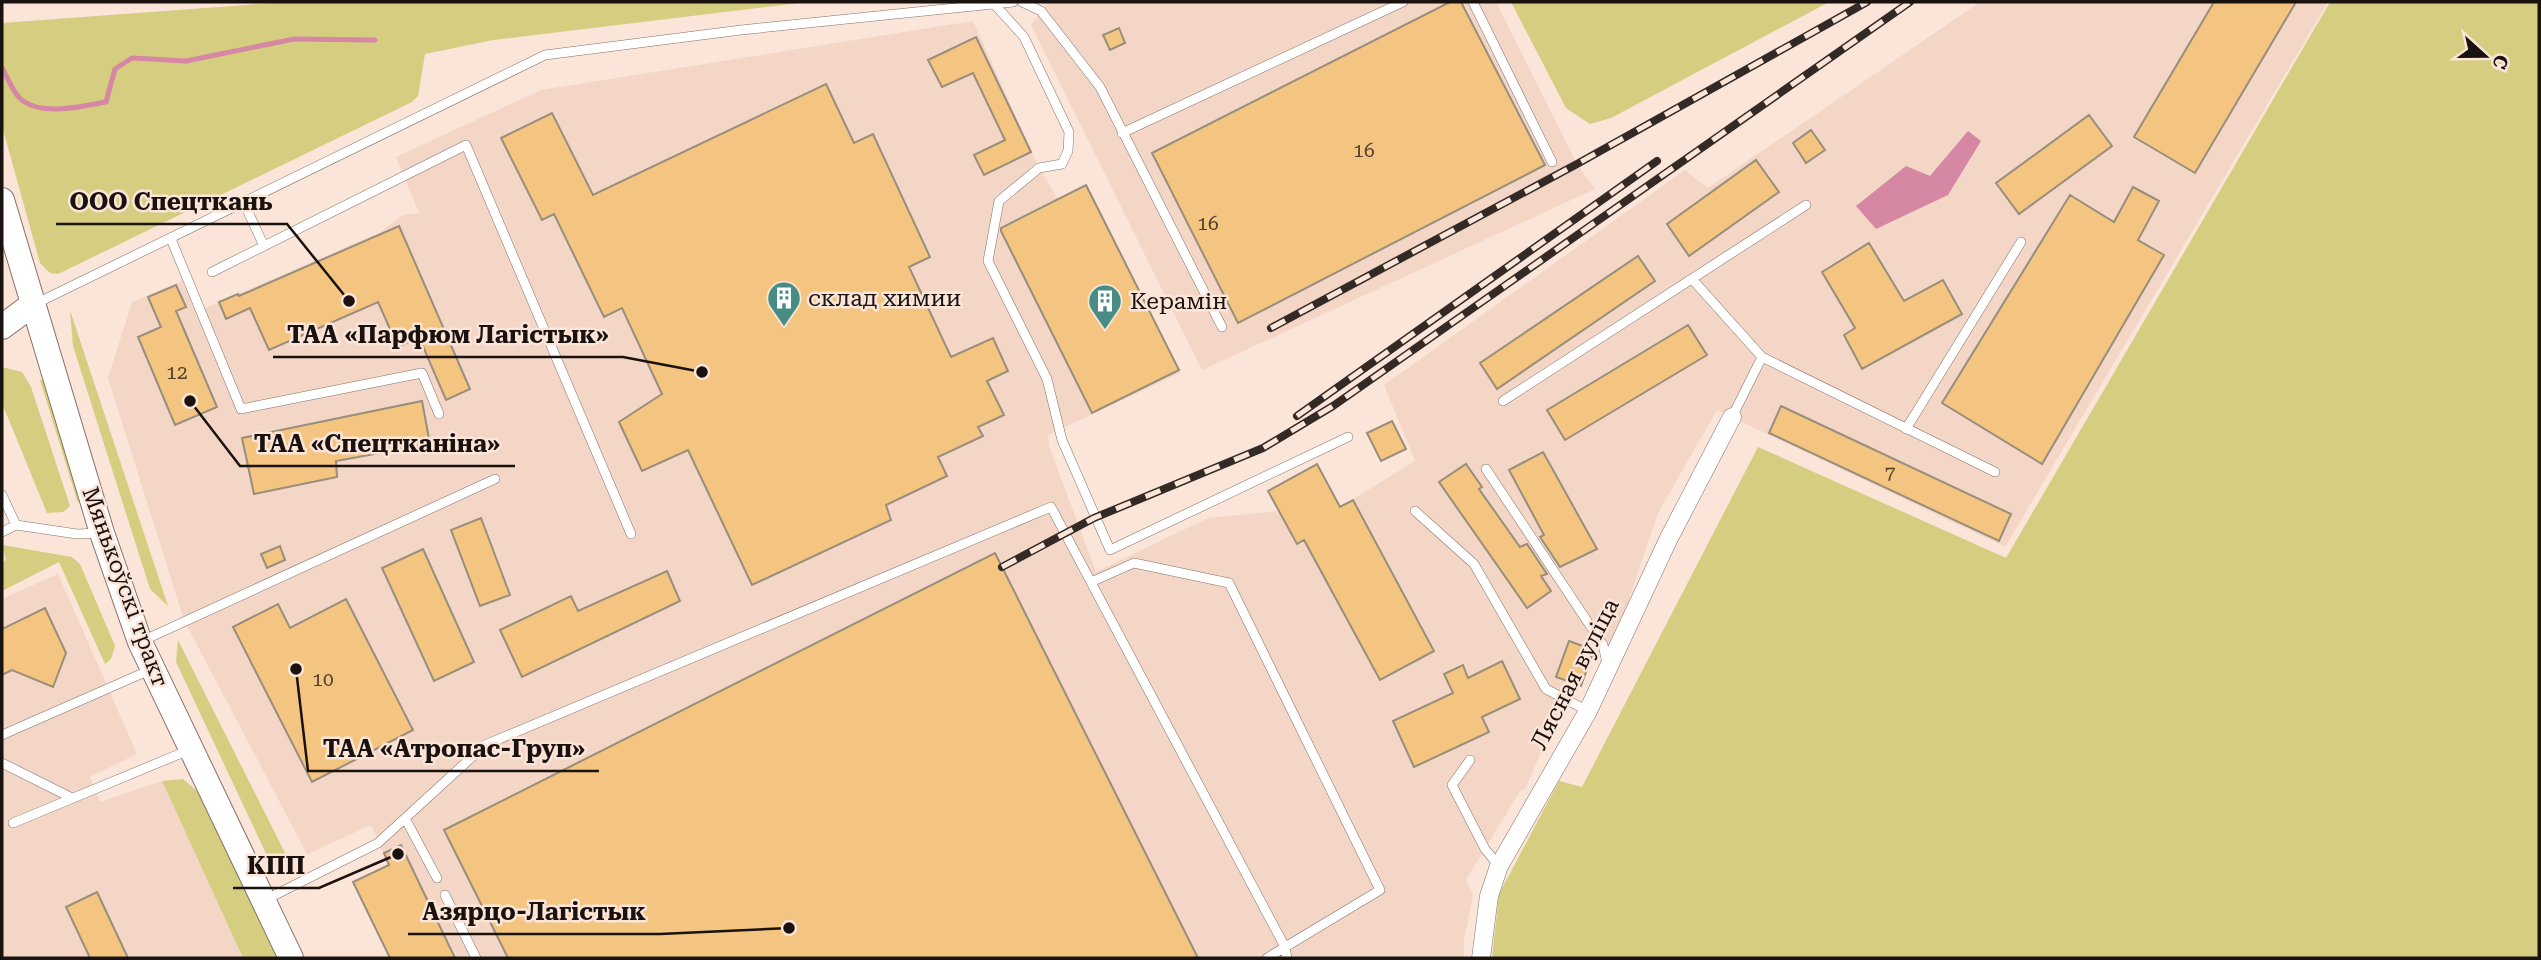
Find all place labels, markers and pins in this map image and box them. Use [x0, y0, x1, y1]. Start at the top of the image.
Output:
callout: ООО Спецткань [56, 179, 287, 224]
building icon: склад химии [765, 279, 803, 328]
building icon: Керамін [1086, 282, 1124, 331]
place label: склад химии [808, 285, 961, 312]
place label: Керамін [1130, 288, 1227, 315]
callout: ТАА «Парфюм Лагістык» [273, 312, 623, 357]
callout: ТАА «Спецтканіна» [240, 421, 515, 466]
callout: ТАА «Атропас-Груп» [308, 726, 599, 771]
callout: КПП [233, 843, 319, 888]
callout: Азярцо-Лагістык [408, 889, 660, 934]

